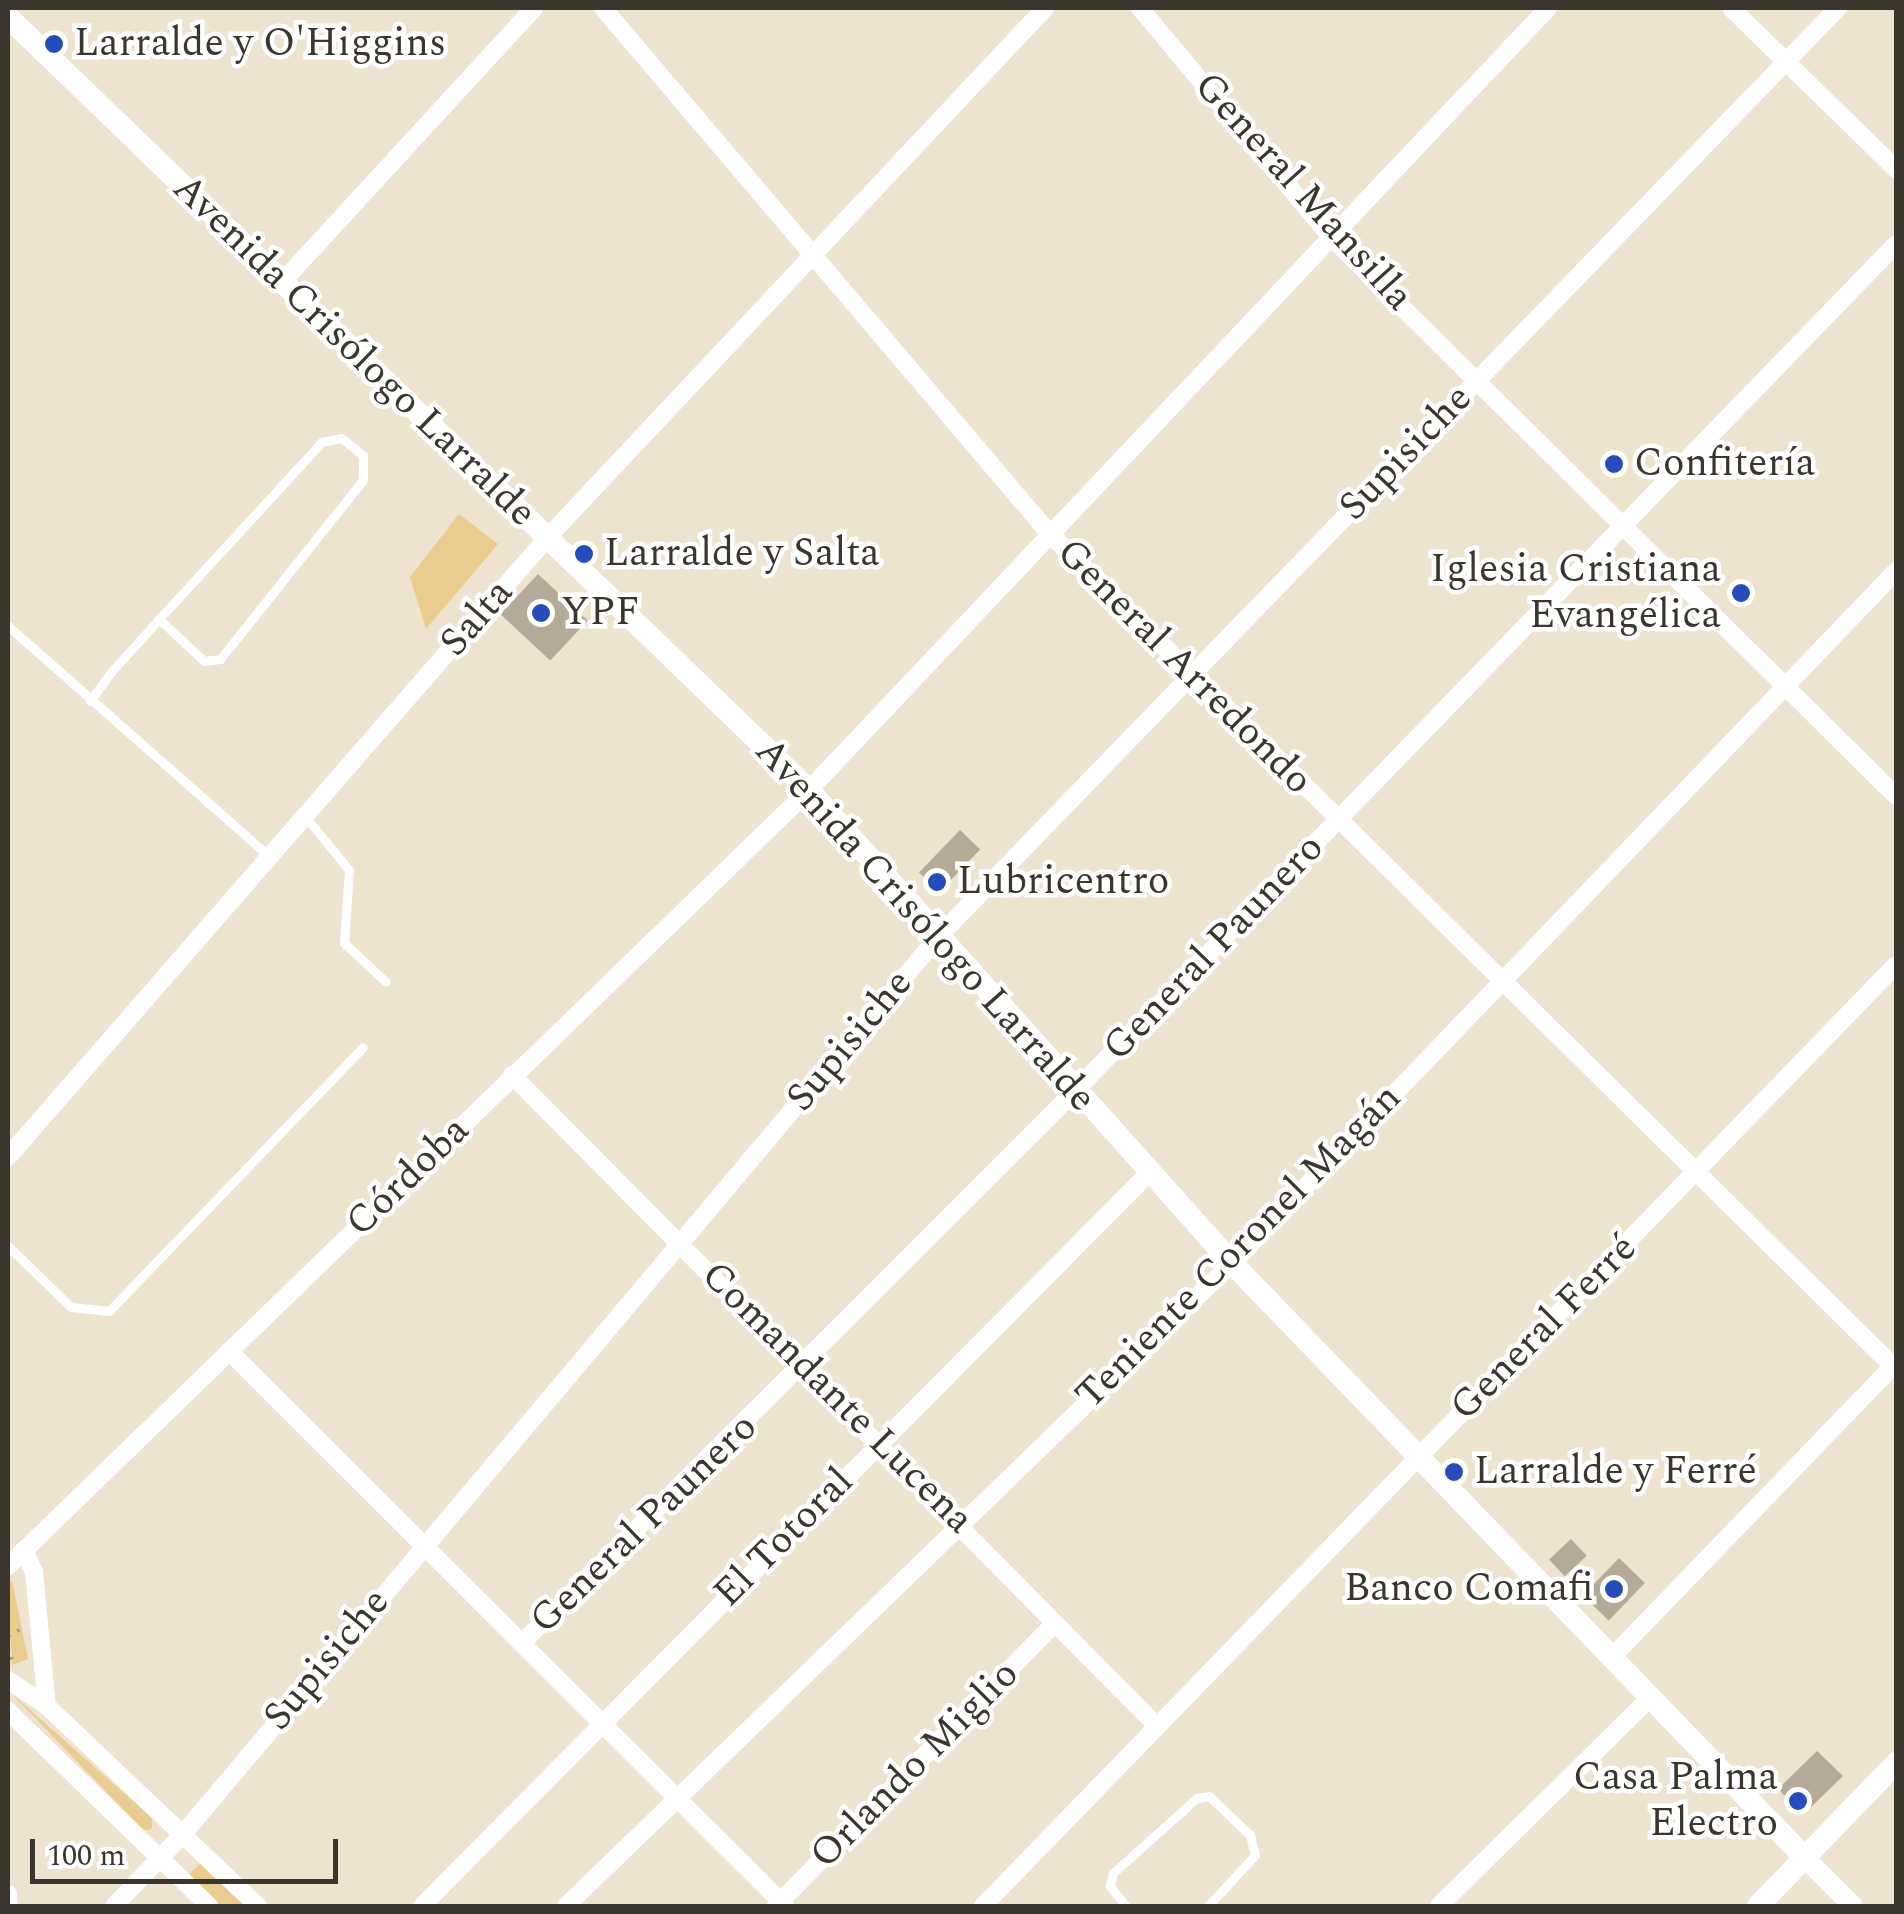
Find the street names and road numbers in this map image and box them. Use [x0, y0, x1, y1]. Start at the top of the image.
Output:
street label: General Mansilla [1183, 63, 1423, 321]
street label: Avenida Crisólogo Larralde [162, 165, 546, 537]
street label: Supisiche [1330, 375, 1482, 531]
street label: General Arredondo [1046, 529, 1322, 805]
street label: Salta [430, 569, 524, 667]
street label: Avenida Crisólogo Larralde [744, 728, 1106, 1122]
street label: General Paunero [1094, 825, 1334, 1071]
street label: Supisiche [777, 960, 923, 1122]
street label: Teniente Coronel Magán [1066, 1074, 1412, 1420]
street label: Córdoba [337, 1107, 479, 1247]
street label: General Ferré [1441, 1225, 1647, 1431]
street label: Comandante Lucena [691, 1252, 983, 1544]
street label: General Paunero [521, 1404, 767, 1644]
street label: El Totoral [704, 1458, 864, 1618]
street label: Supisiche [254, 1579, 400, 1741]
street label: Orlando Miglio [801, 1651, 1029, 1879]

